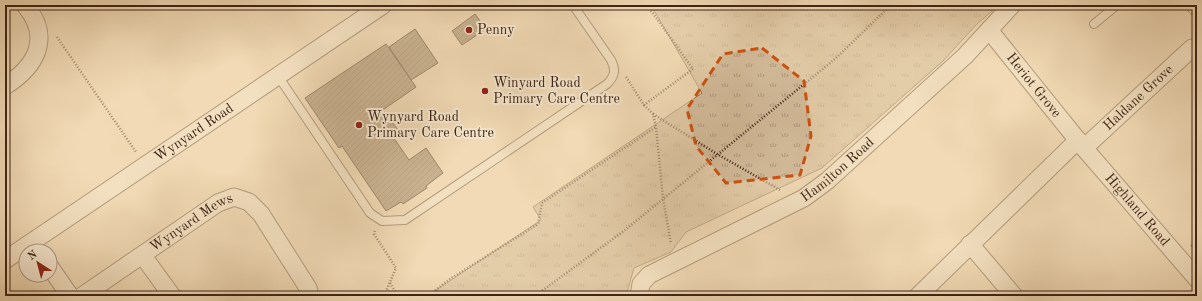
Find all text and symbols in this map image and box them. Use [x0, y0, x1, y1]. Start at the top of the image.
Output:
place label: Penny [477, 23, 515, 37]
marker: Penny [464, 25, 474, 35]
street label: Heriot Grove [1004, 50, 1064, 120]
street label: Haldane Grove [1101, 62, 1176, 133]
place label: Winyard Road Primary Care Centre [493, 76, 620, 106]
marker: Winyard Road Primary Care Centre [480, 86, 490, 96]
street label: Wynyard Road [152, 101, 236, 164]
place label: Wynyard Road Primary Care Centre [367, 110, 494, 140]
marker: Wynyard Road Primary Care Centre [354, 120, 364, 130]
street label: Hamilton Road [798, 135, 877, 205]
street label: Highland Road [1102, 171, 1172, 249]
street label: Wynyard Mews [147, 191, 235, 254]
north arrow [18, 243, 58, 283]
text: N [26, 249, 40, 263]

